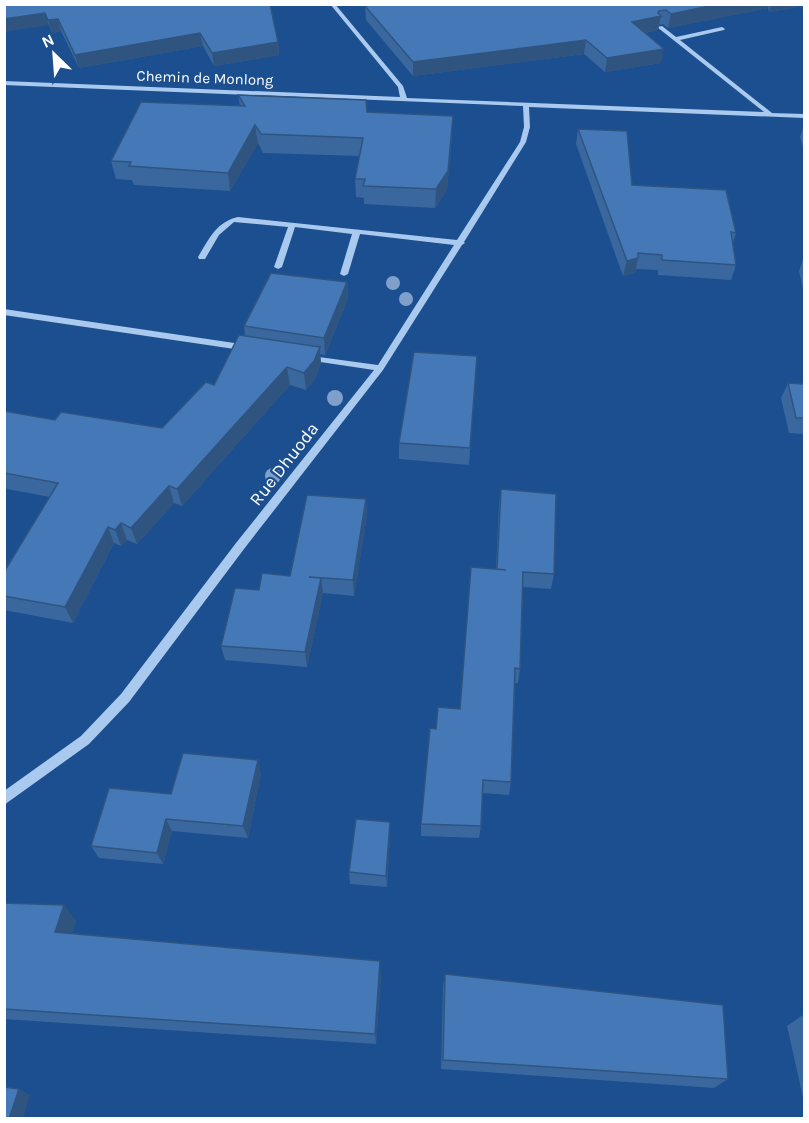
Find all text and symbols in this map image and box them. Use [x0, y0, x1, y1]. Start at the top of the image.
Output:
north arrow [24, 24, 84, 84]
text: N [39, 30, 57, 52]
street label: Chemin de Monlong [136, 67, 274, 89]
street label: Rue Dhuoda [245, 418, 323, 510]

